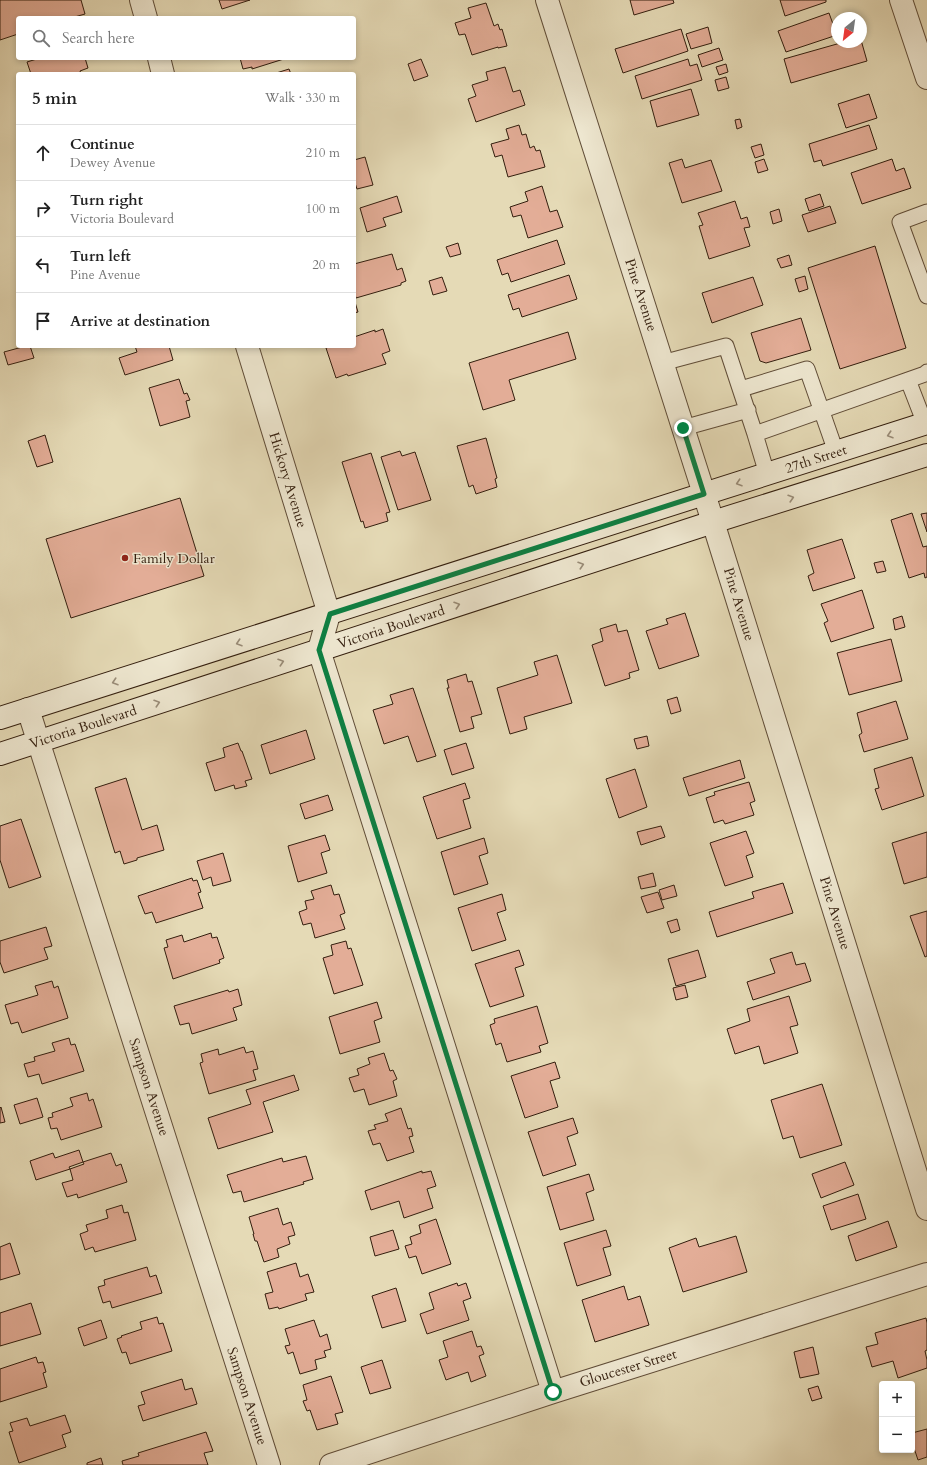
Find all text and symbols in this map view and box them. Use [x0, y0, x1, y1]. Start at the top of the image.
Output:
north arrow [831, 12, 867, 48]
search box [16, 16, 356, 60]
icon: search [30, 27, 52, 49]
text: Search here [62, 28, 135, 48]
text: 5 min [32, 87, 77, 110]
text: Walk · 330 m [265, 89, 340, 107]
text: Continue [70, 134, 135, 154]
icon: ahead [32, 142, 54, 164]
text: 210 m [306, 144, 340, 162]
text: Dewey Avenue [70, 154, 155, 172]
text: Turn right [70, 190, 143, 210]
icon: right [32, 198, 54, 220]
text: 100 m [306, 200, 340, 218]
text: Victoria Boulevard [70, 210, 174, 228]
text: Turn left [70, 246, 131, 266]
icon: left [32, 254, 54, 276]
text: 20 m [312, 256, 340, 274]
street label: Pine Avenue [620, 256, 662, 334]
text: Pine Avenue [70, 266, 140, 284]
icon: arrive [32, 310, 54, 332]
text: Arrive at destination [70, 311, 210, 331]
route end [674, 419, 692, 437]
street label: Hickory Avenue [264, 430, 312, 530]
one-way arrow [887, 430, 894, 439]
street label: 27th Street [783, 440, 850, 478]
one-way arrow [736, 478, 743, 487]
one-way arrow [787, 494, 794, 503]
place label: Family Dollar [133, 549, 216, 568]
marker: Family Dollar [120, 553, 130, 563]
one-way arrow [577, 561, 584, 570]
street label: Pine Avenue [719, 565, 759, 643]
street label: Victoria Boulevard [335, 601, 448, 653]
one-way arrow [454, 601, 461, 610]
one-way arrow [236, 638, 243, 646]
one-way arrow [277, 659, 284, 667]
one-way arrow [112, 677, 119, 686]
one-way arrow [153, 699, 160, 708]
street label: Victoria Boulevard [27, 701, 140, 753]
street label: Pine Avenue [815, 874, 855, 952]
street label: Sampson Avenue [124, 1036, 174, 1138]
street label: Gloucester Street [577, 1344, 679, 1392]
street label: Sampson Avenue [222, 1345, 272, 1447]
map controls [879, 1381, 915, 1453]
button: + [879, 1381, 915, 1417]
route start [544, 1383, 562, 1401]
button: − [879, 1417, 915, 1453]

